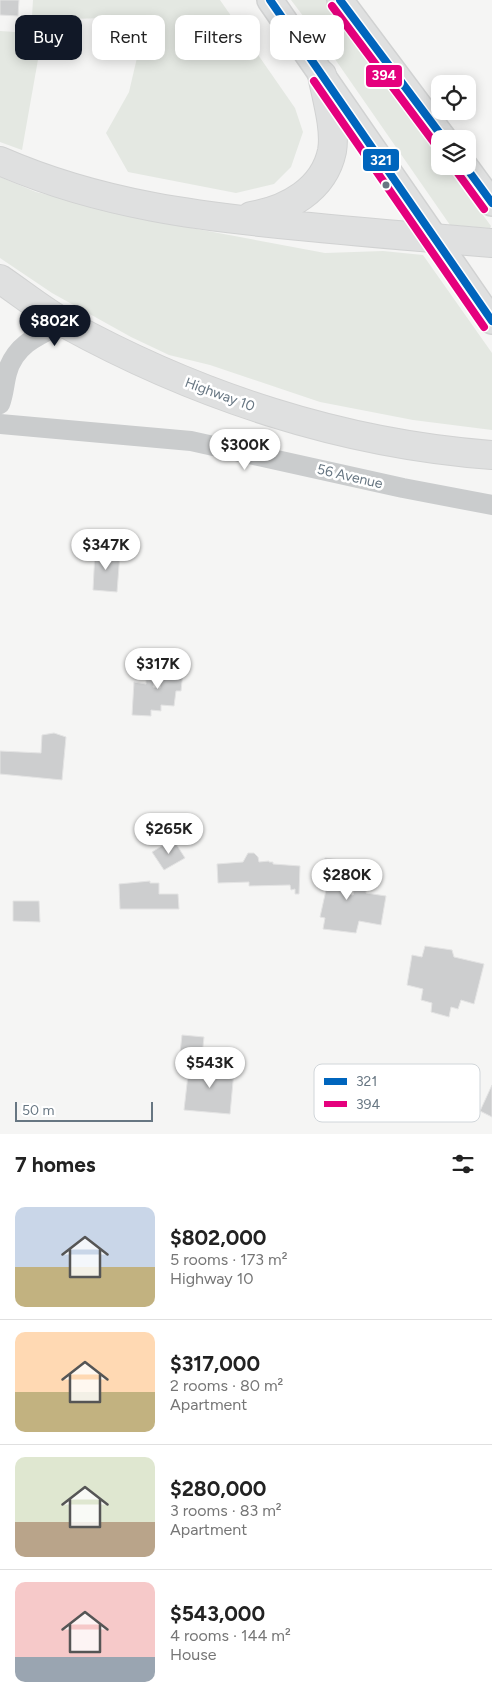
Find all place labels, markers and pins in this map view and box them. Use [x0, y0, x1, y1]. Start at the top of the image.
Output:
unlabelled marker [381, 180, 391, 190]
pin: $802K [20, 304, 90, 347]
pin: $300K [210, 428, 280, 471]
pin: $347K [71, 528, 141, 571]
pin: $317K [123, 648, 193, 690]
pin: $265K [134, 812, 204, 855]
pin: $280K [312, 858, 382, 901]
pin: $543K [175, 1046, 245, 1089]

